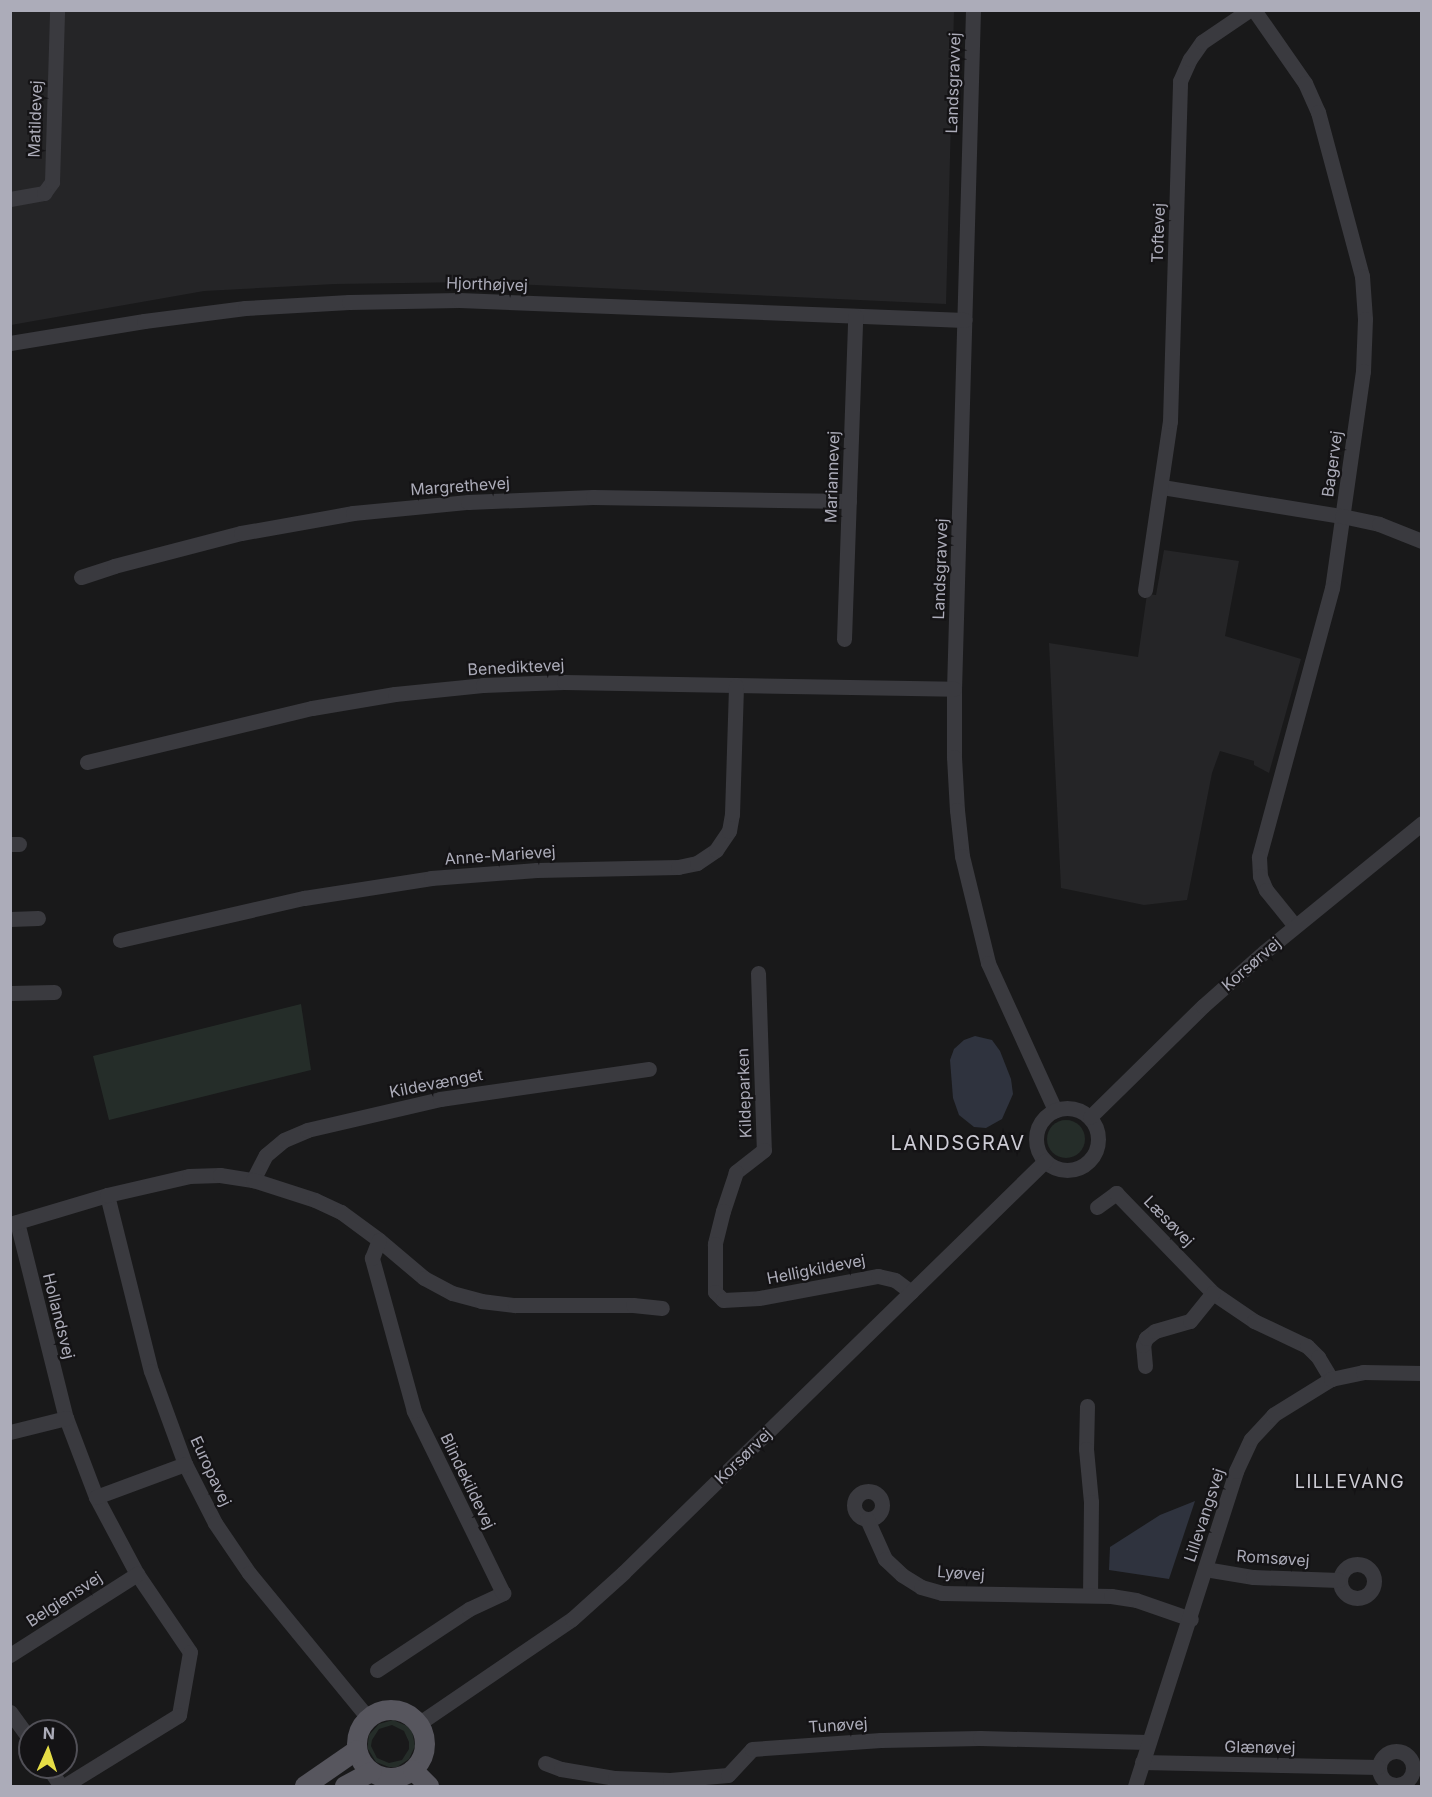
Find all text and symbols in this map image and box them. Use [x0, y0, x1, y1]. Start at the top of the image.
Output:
street label: Landsgravvej [942, 32, 964, 134]
street label: Matildevej [24, 80, 46, 158]
street label: Toftevej [1147, 203, 1169, 263]
street label: Hjorthøjvej [446, 273, 528, 295]
street label: Bagervej [1318, 430, 1346, 498]
street label: Mariannevej [821, 431, 843, 523]
street label: Margrethevej [410, 473, 510, 499]
street label: Landsgravvej [929, 518, 951, 620]
street label: Benediktevej [467, 655, 565, 679]
street label: Anne-Marievej [444, 842, 556, 868]
street label: Korsørvej [1218, 933, 1284, 995]
street label: Kildeparken [733, 1048, 755, 1138]
street label: Kildevænget [388, 1065, 484, 1101]
district label: LANDSGRAV [891, 1131, 1025, 1155]
street label: Læsøvej [1140, 1192, 1198, 1250]
street label: Helligkildevej [765, 1250, 867, 1288]
street label: Hollandsvej [39, 1271, 79, 1361]
street label: Korsørvej [710, 1424, 776, 1488]
street label: Blindekildevej [437, 1430, 499, 1532]
street label: Europavej [186, 1433, 236, 1509]
street label: Lillevangsvej [1180, 1466, 1228, 1564]
district label: LILLEVANG [1295, 1471, 1405, 1493]
street label: Romsøvej [1236, 1546, 1310, 1570]
street label: Lyøvej [936, 1562, 986, 1584]
street label: Belgiensvej [23, 1567, 105, 1631]
street label: Tunøvej [808, 1713, 868, 1737]
north arrow [18, 1719, 78, 1779]
text: N [42, 1723, 55, 1743]
street label: Glænøvej [1224, 1737, 1296, 1757]

